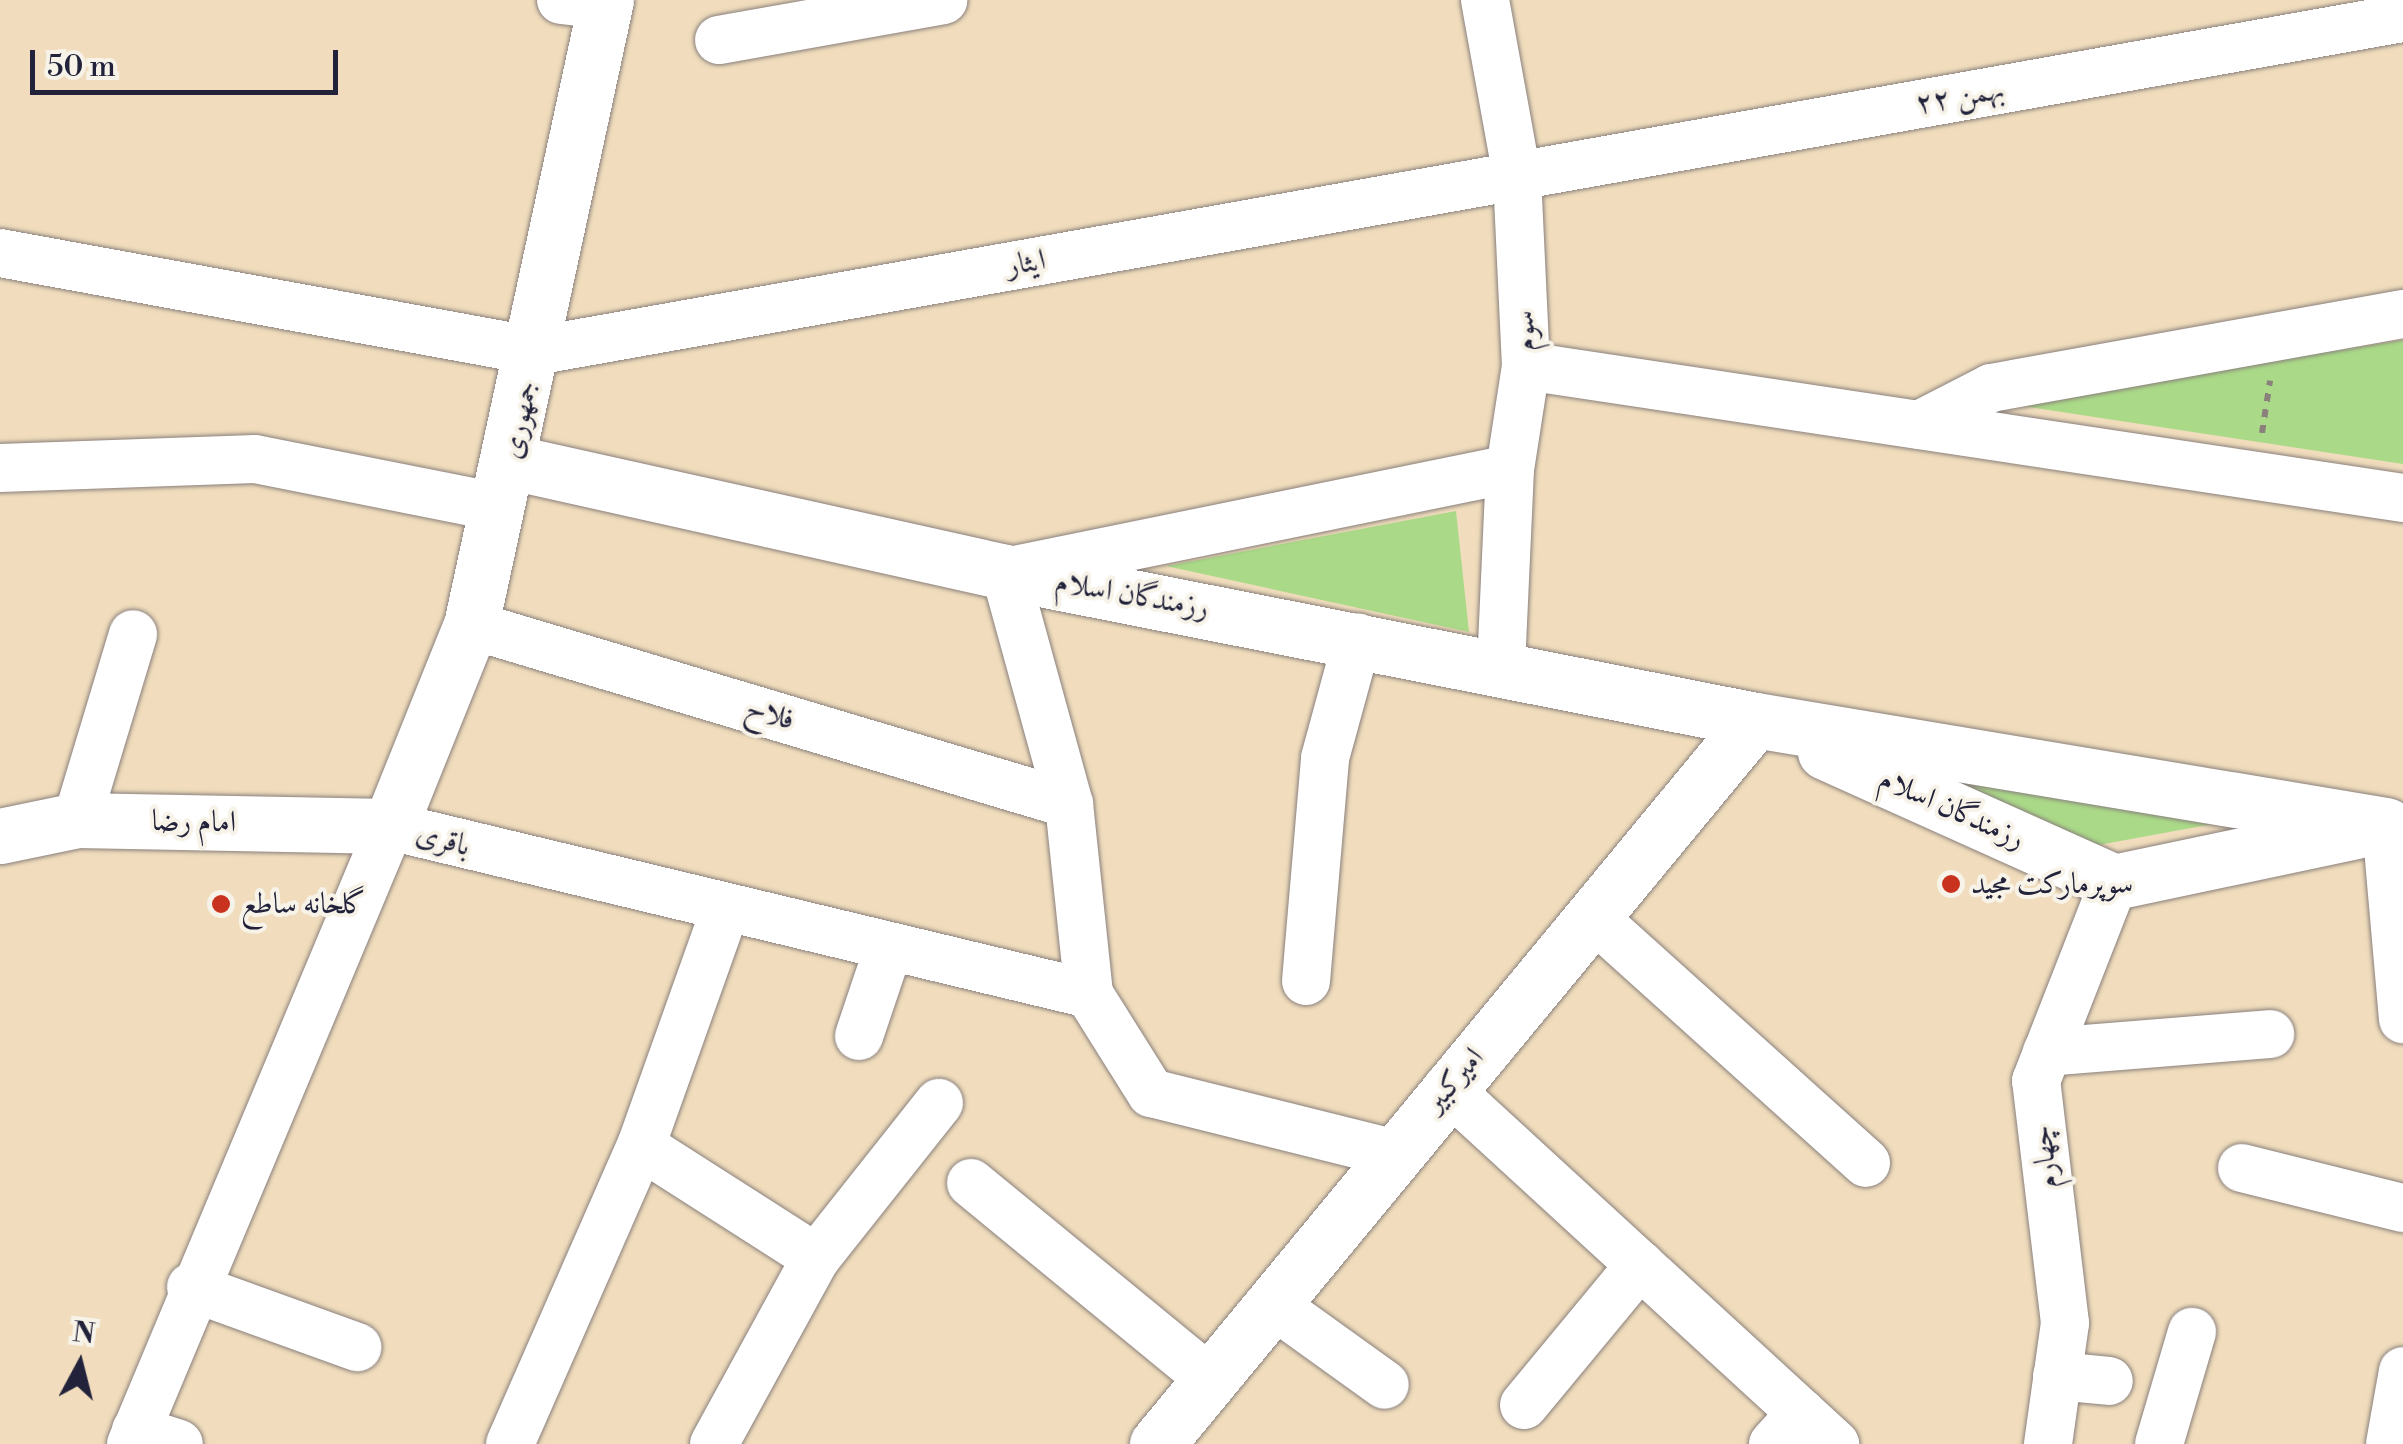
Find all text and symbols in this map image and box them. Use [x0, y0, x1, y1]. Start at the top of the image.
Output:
scale bar [35, 30, 342, 92]
text: 50 m [47, 48, 116, 86]
street label: ۲۲ بهمن [1913, 71, 2007, 123]
street label: ایثار [1004, 242, 1048, 284]
street label: سوم [1506, 310, 1544, 352]
street label: جمهوری [494, 378, 546, 462]
street label: رزمندگان اسلام [1052, 564, 1212, 626]
street label: فلاح [741, 690, 799, 738]
street label: رزمندگان اسلام [1874, 761, 2030, 857]
street label: امام رضا [151, 803, 237, 841]
street label: باقری [412, 816, 474, 864]
place label: سوپرمارکت مجید [1971, 866, 2133, 902]
marker: سوپرمارکت مجید [1940, 873, 1962, 895]
place label: گلخانه ساطع [241, 886, 366, 922]
marker: گلخانه ساطع [210, 893, 232, 915]
street label: امیرکبیر [1416, 1040, 1492, 1120]
street label: چهارم [2023, 1123, 2067, 1191]
north arrow [30, 1314, 130, 1414]
text: N [71, 1315, 97, 1352]

